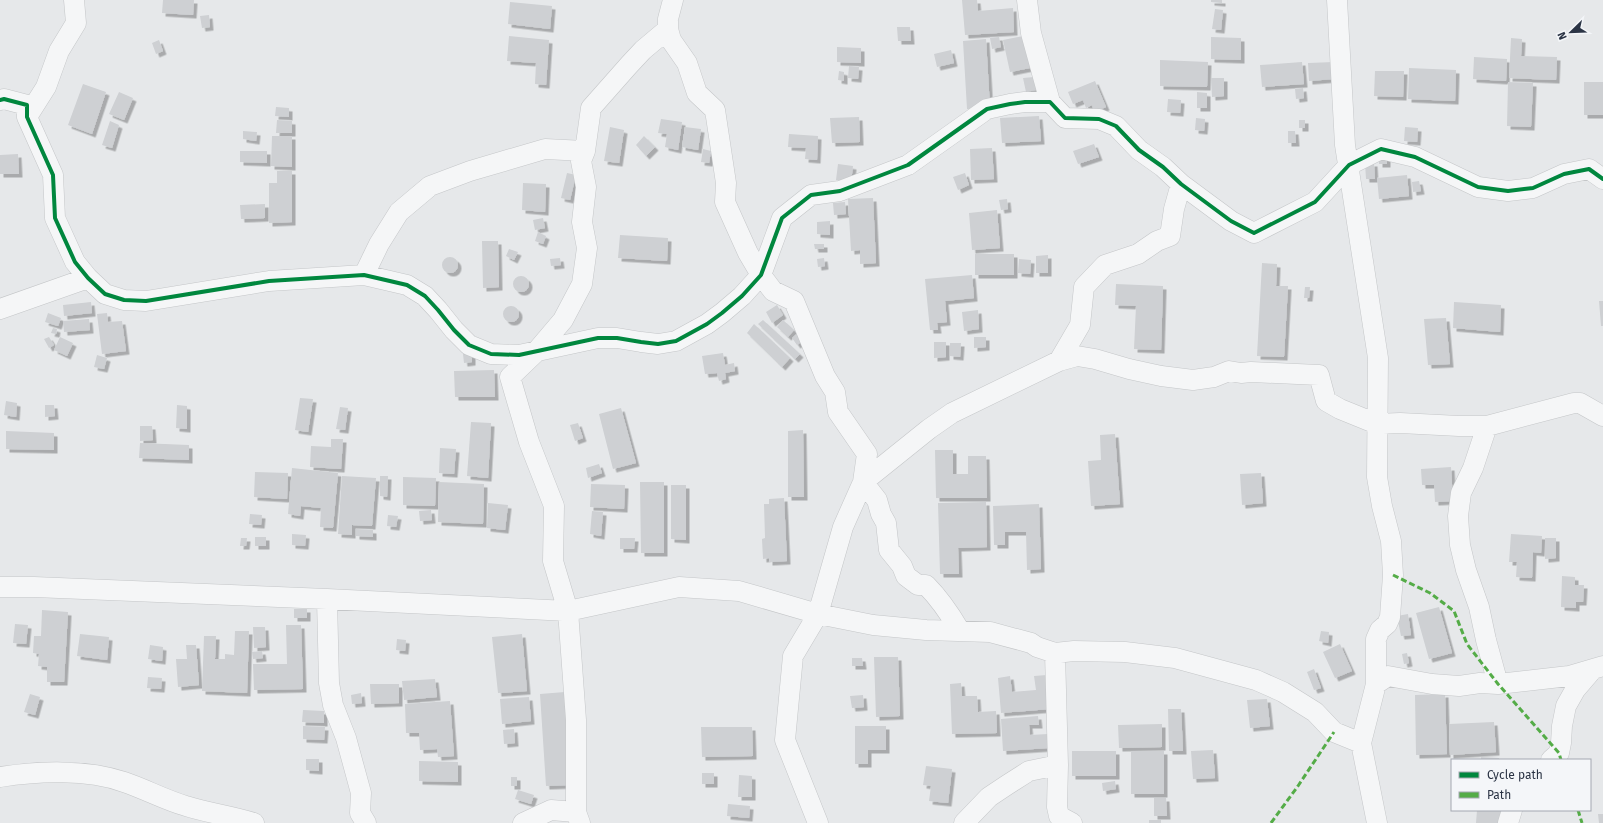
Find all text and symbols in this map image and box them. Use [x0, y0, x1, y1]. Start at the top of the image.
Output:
north arrow [1551, 12, 1591, 52]
text: N [1555, 30, 1570, 42]
legend [1451, 759, 1591, 811]
text: Cycle path [1487, 768, 1543, 782]
text: Path [1487, 788, 1511, 802]

